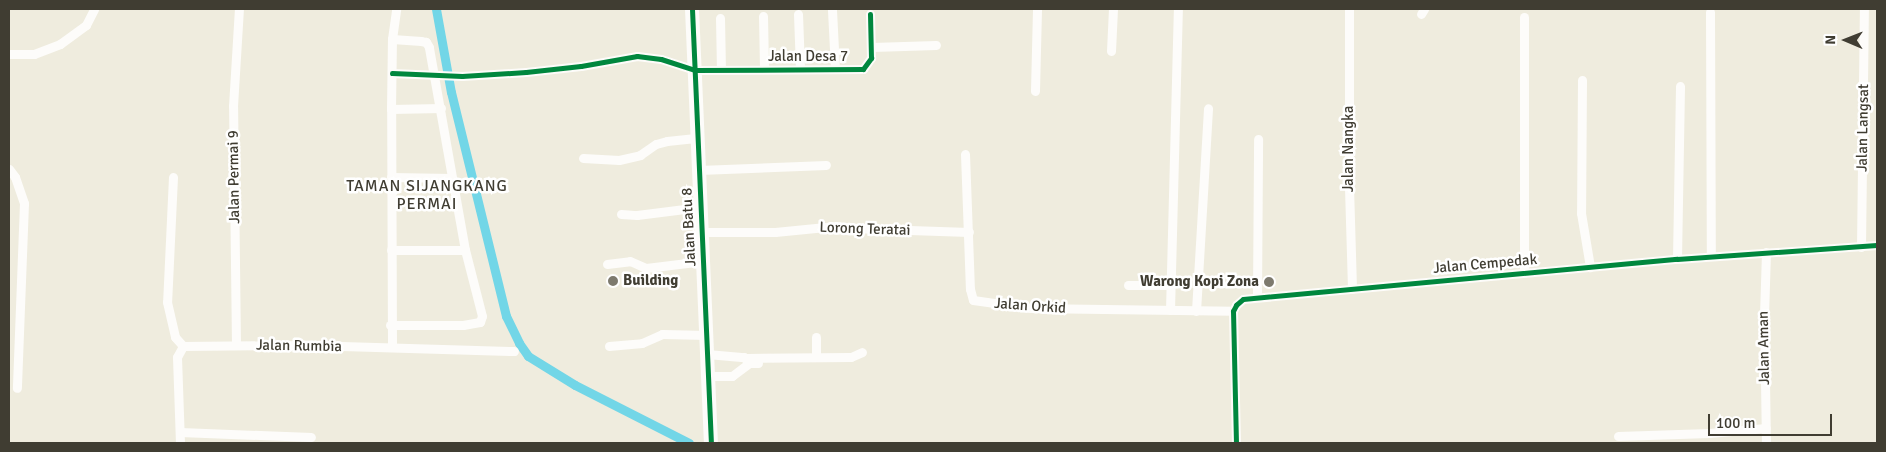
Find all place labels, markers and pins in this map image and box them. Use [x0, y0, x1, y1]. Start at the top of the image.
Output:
place label: Building [623, 272, 678, 290]
place label: Warong Kopi Zona [1140, 273, 1259, 291]
marker: Building [607, 275, 619, 287]
marker: Warong Kopi Zona [1263, 276, 1275, 288]

